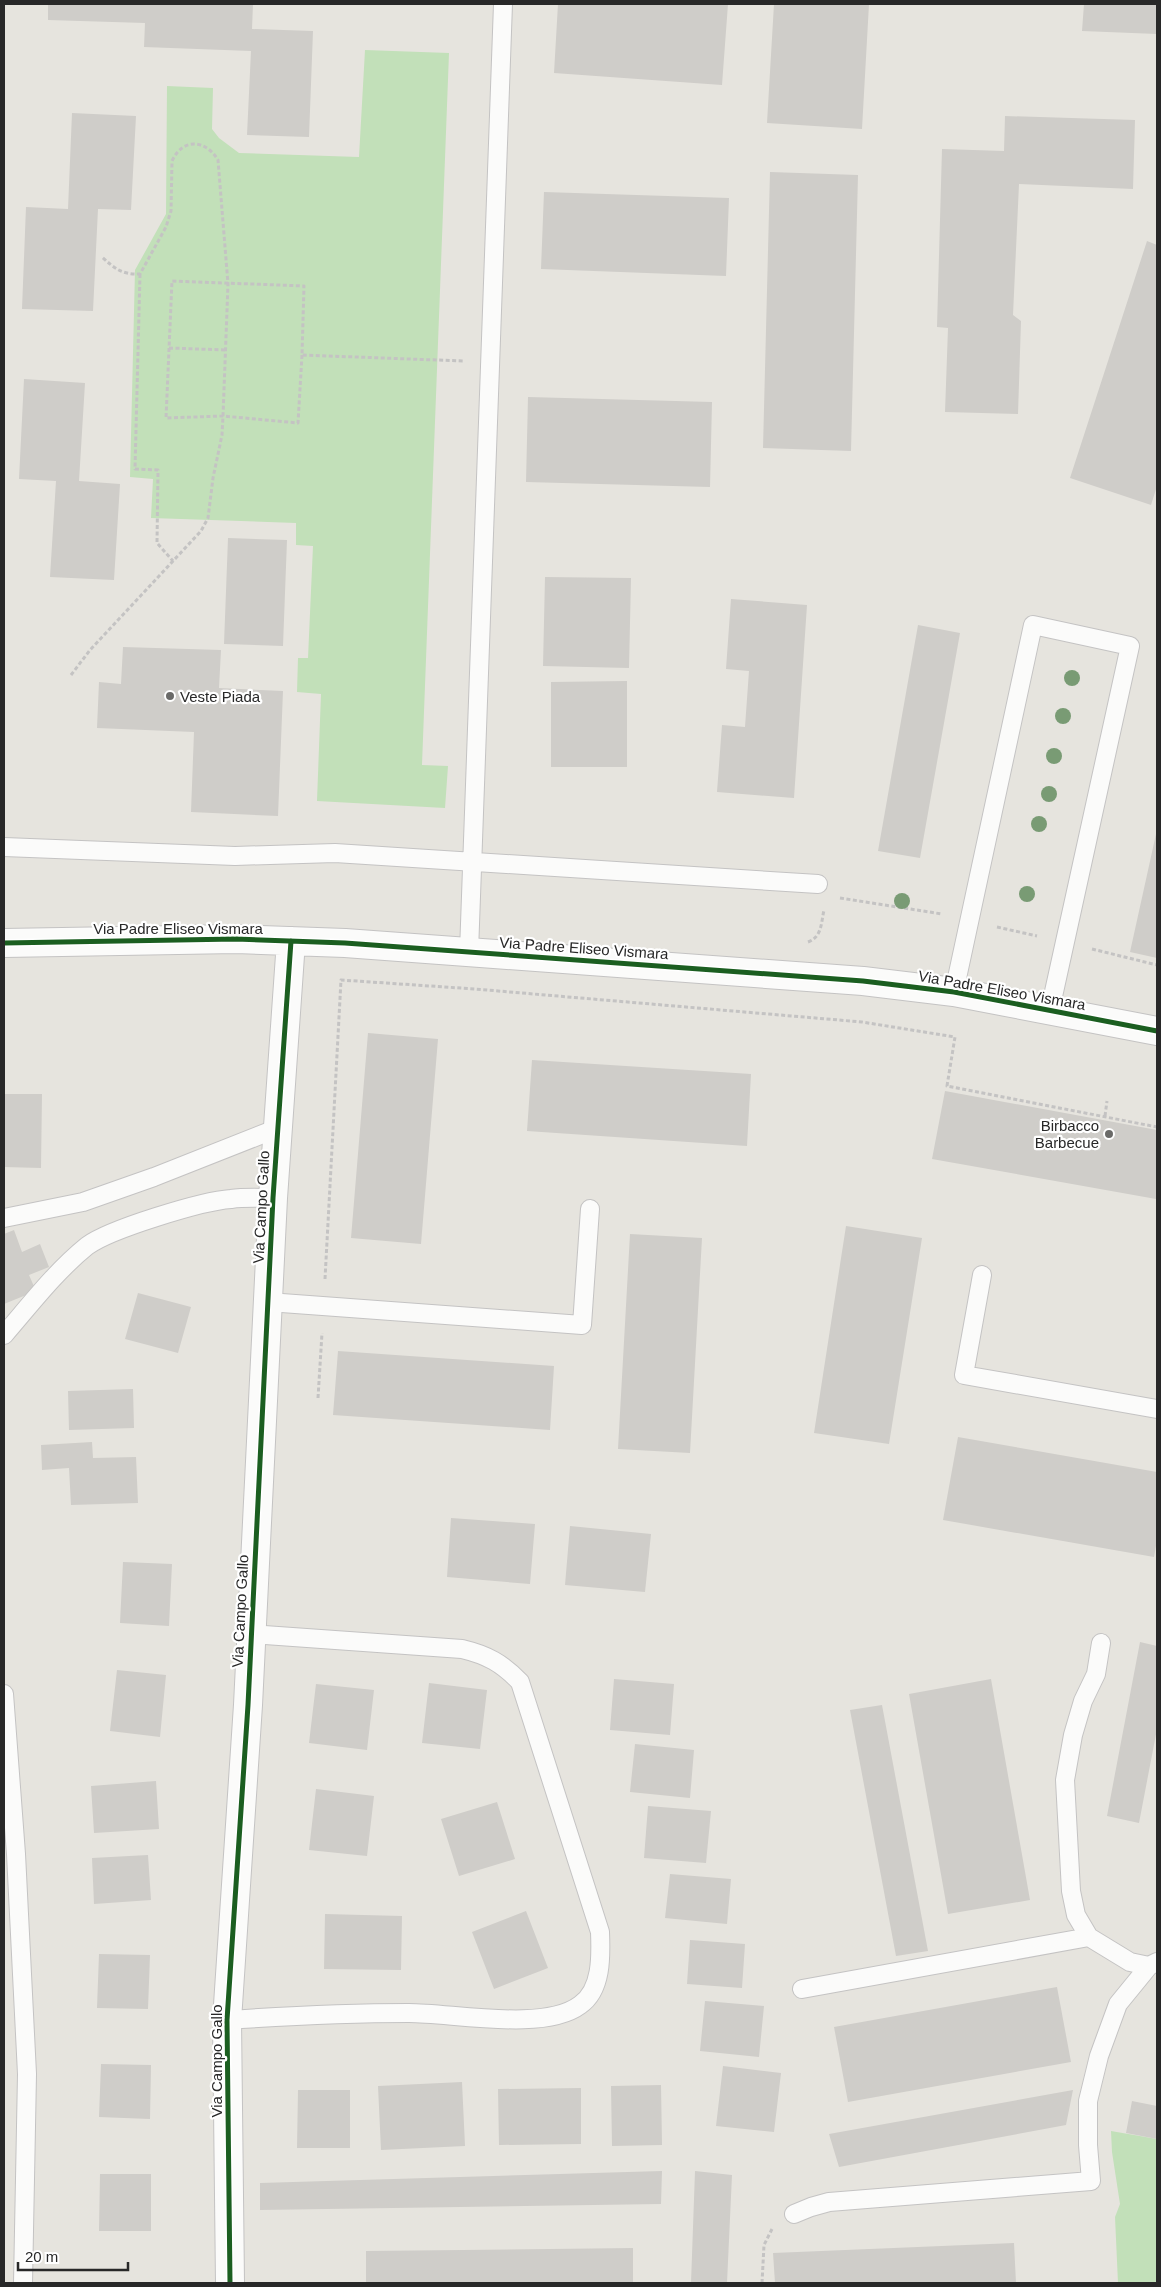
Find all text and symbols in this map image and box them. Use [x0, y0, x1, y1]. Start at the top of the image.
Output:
place label: Veste Piada [180, 688, 261, 705]
marker: Veste Piada [164, 690, 176, 702]
street label: Via Padre Eliseo Vismara [93, 920, 263, 937]
street label: Via Padre Eliseo Vismara [499, 934, 670, 962]
street label: Via Padre Eliseo Vismara [917, 967, 1088, 1013]
place label: Birbacco Barbecue [1035, 1117, 1099, 1151]
marker: Birbacco Barbecue [1103, 1128, 1115, 1140]
street label: Via Campo Gallo [250, 1150, 272, 1264]
street label: Via Campo Gallo [229, 1554, 251, 1668]
street label: Via Campo Gallo [208, 2004, 225, 2118]
scale bar [18, 2240, 128, 2272]
text: 20 m [25, 2248, 58, 2265]

